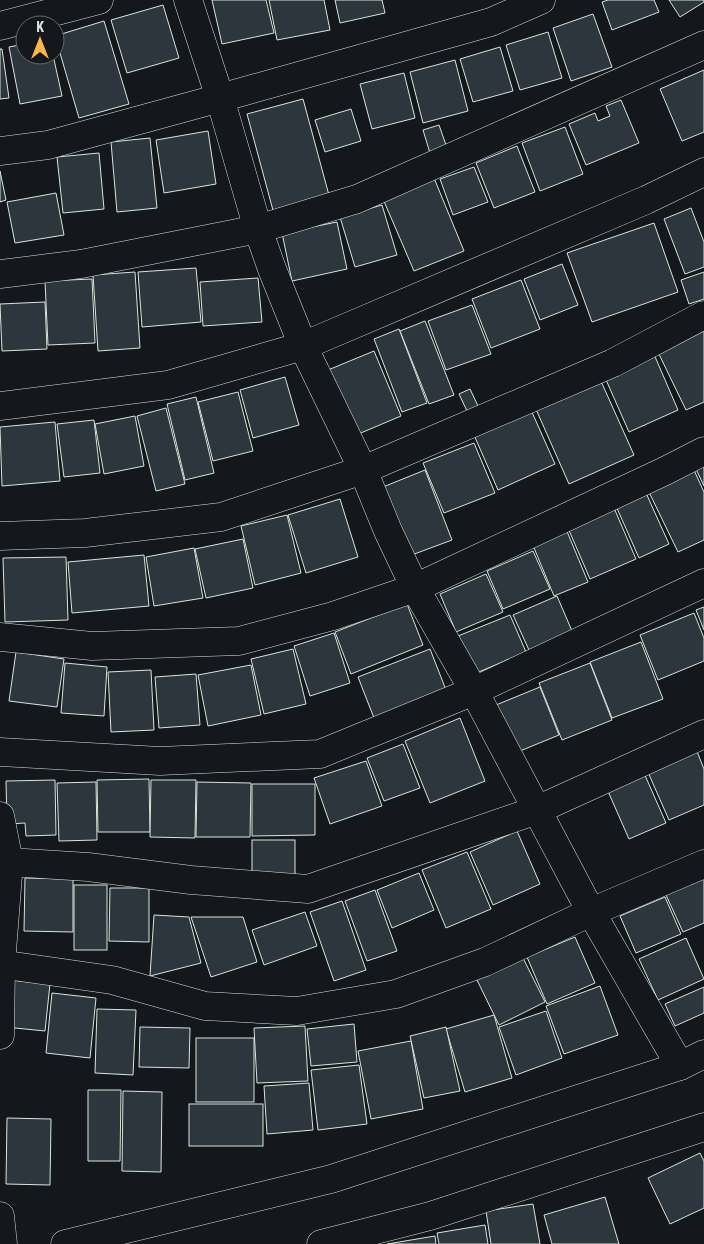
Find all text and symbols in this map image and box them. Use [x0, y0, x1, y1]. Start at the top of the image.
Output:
north arrow [15, 15, 65, 65]
text: K [36, 19, 44, 35]

